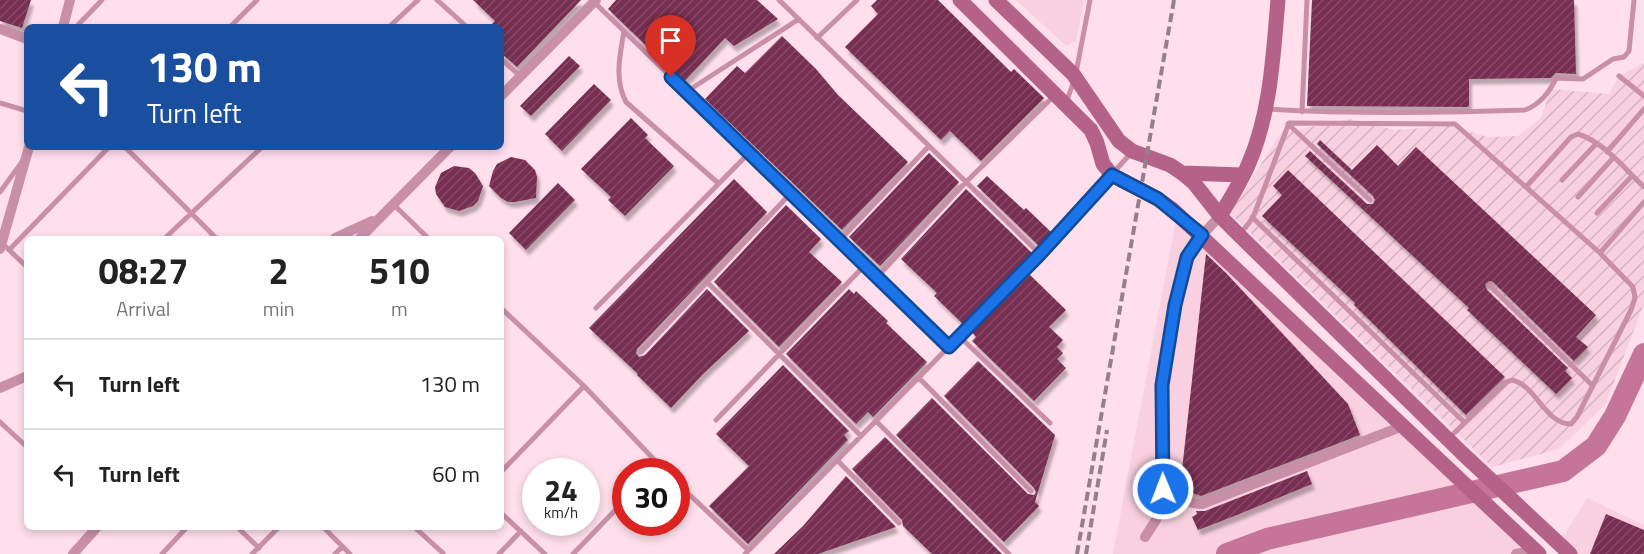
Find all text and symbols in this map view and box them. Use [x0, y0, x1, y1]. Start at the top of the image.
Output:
pin [645, 15, 696, 77]
icon: arrive [654, 24, 687, 57]
text: 130 m [147, 34, 262, 98]
icon: left [48, 48, 126, 126]
text: Turn left [147, 92, 241, 133]
text: 08:27 [98, 243, 188, 298]
text: 2 [269, 243, 289, 298]
text: 510 [369, 243, 430, 298]
text: Arrival [116, 293, 171, 324]
text: min [263, 293, 295, 324]
text: m [391, 293, 408, 324]
text: Turn left [99, 367, 180, 401]
text: 130 m [420, 367, 480, 401]
icon: left [48, 368, 81, 401]
text: Turn left [99, 457, 180, 491]
text: 60 m [432, 457, 480, 491]
position arrow [1131, 457, 1195, 521]
icon: left [48, 458, 81, 491]
speed limit sign: 30 [612, 458, 690, 536]
text: 24 [544, 467, 578, 513]
text: km/h [544, 501, 578, 524]

